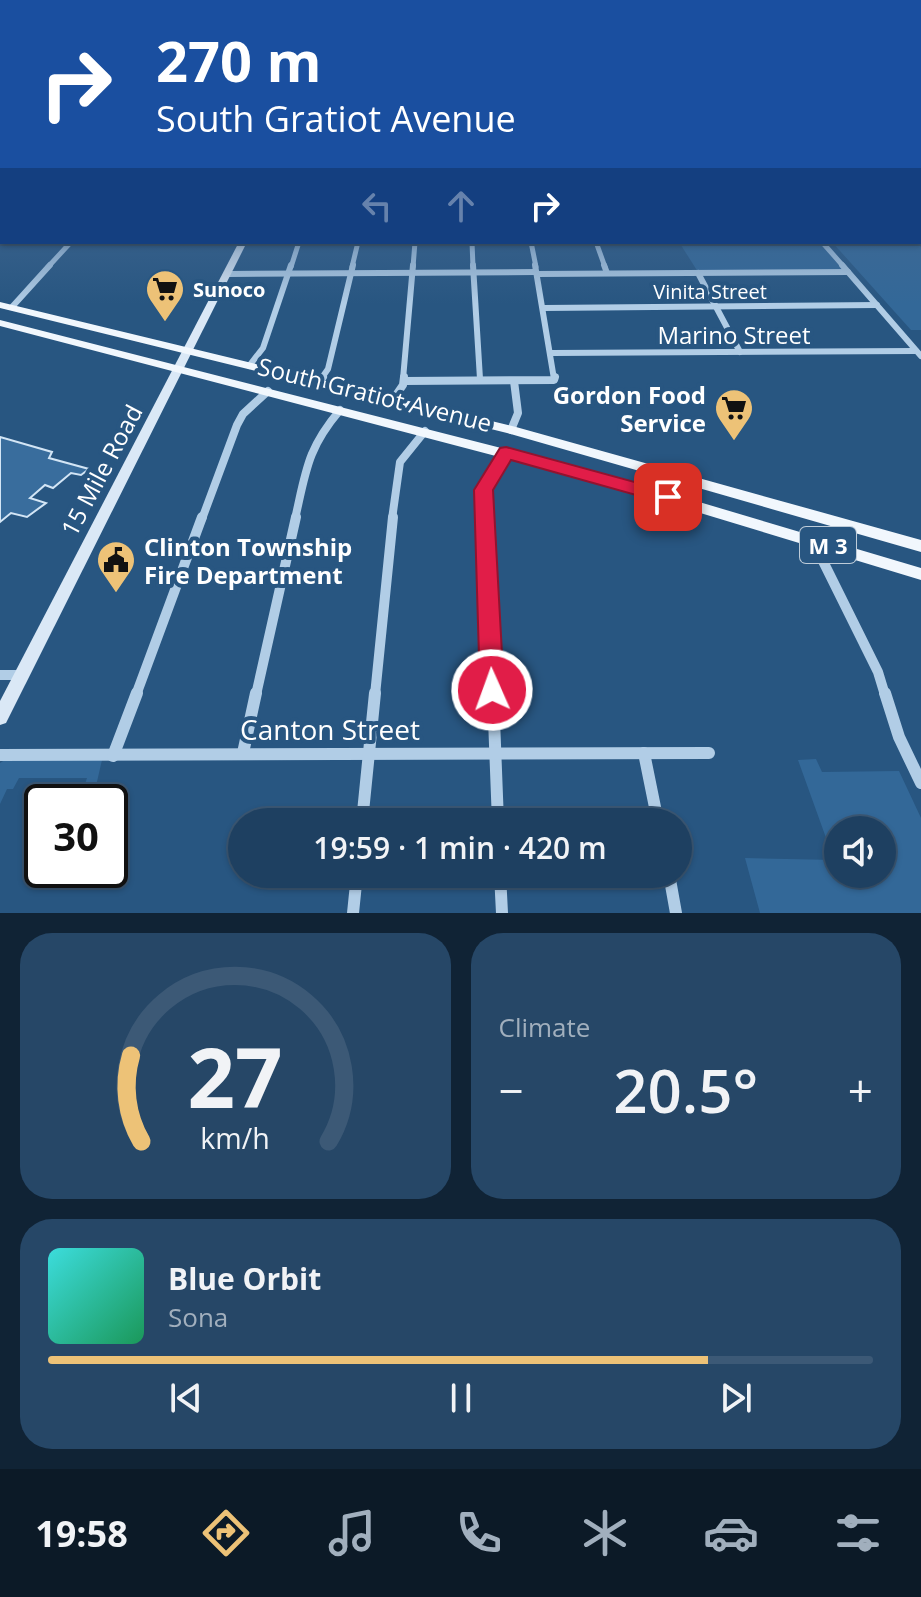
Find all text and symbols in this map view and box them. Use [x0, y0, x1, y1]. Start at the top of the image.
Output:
text: 270 m [156, 22, 322, 98]
icon: right [24, 32, 128, 136]
text: South Gratiot Avenue [156, 94, 516, 143]
icon: left [355, 184, 399, 228]
icon: ahead [439, 184, 483, 228]
icon: right [523, 184, 567, 228]
supermarket icon: Sunoco [144, 268, 186, 323]
place label: Sunoco [193, 276, 265, 303]
street label: Vinita Street [653, 278, 767, 305]
street label: Marino Street [657, 318, 811, 351]
street label: South Gratiot Avenue [255, 349, 495, 439]
place label: Gordon Food Service [553, 378, 706, 439]
supermarket icon: Gordon Food Service [713, 387, 755, 442]
street label: 15 Mile Road [53, 399, 149, 541]
pin [634, 463, 702, 531]
icon: arrive [646, 475, 690, 519]
road number: M 3 [800, 527, 856, 563]
place label: Clinton Township Fire Department [144, 530, 352, 591]
public building icon: Clinton Township Fire Department [95, 539, 137, 594]
position arrow [450, 648, 534, 732]
street label: Canton Street [240, 710, 420, 748]
speed limit sign: 30 [24, 784, 128, 888]
map controls [824, 816, 896, 888]
button: sound [824, 816, 896, 888]
text: 19:59 · 1 min · 420 m [313, 827, 607, 868]
text: Climate [499, 1009, 590, 1045]
text: 27 [188, 1019, 283, 1132]
text: 20.5° [613, 1049, 758, 1131]
text: − [499, 1060, 524, 1120]
text: + [848, 1060, 873, 1120]
text: km/h [201, 1118, 270, 1157]
text: Blue Orbit [168, 1258, 321, 1299]
text: Sona [168, 1299, 228, 1335]
icon: previous [164, 1376, 208, 1420]
icon: pause [439, 1376, 483, 1420]
icon: next [714, 1376, 758, 1420]
icon: directions [198, 1505, 254, 1561]
icon: music [324, 1505, 380, 1561]
icon: phone [451, 1505, 507, 1561]
icon: climate [577, 1505, 633, 1561]
icon: car [703, 1505, 759, 1561]
icon: filters [830, 1505, 886, 1561]
text: 19:58 [35, 1509, 128, 1558]

